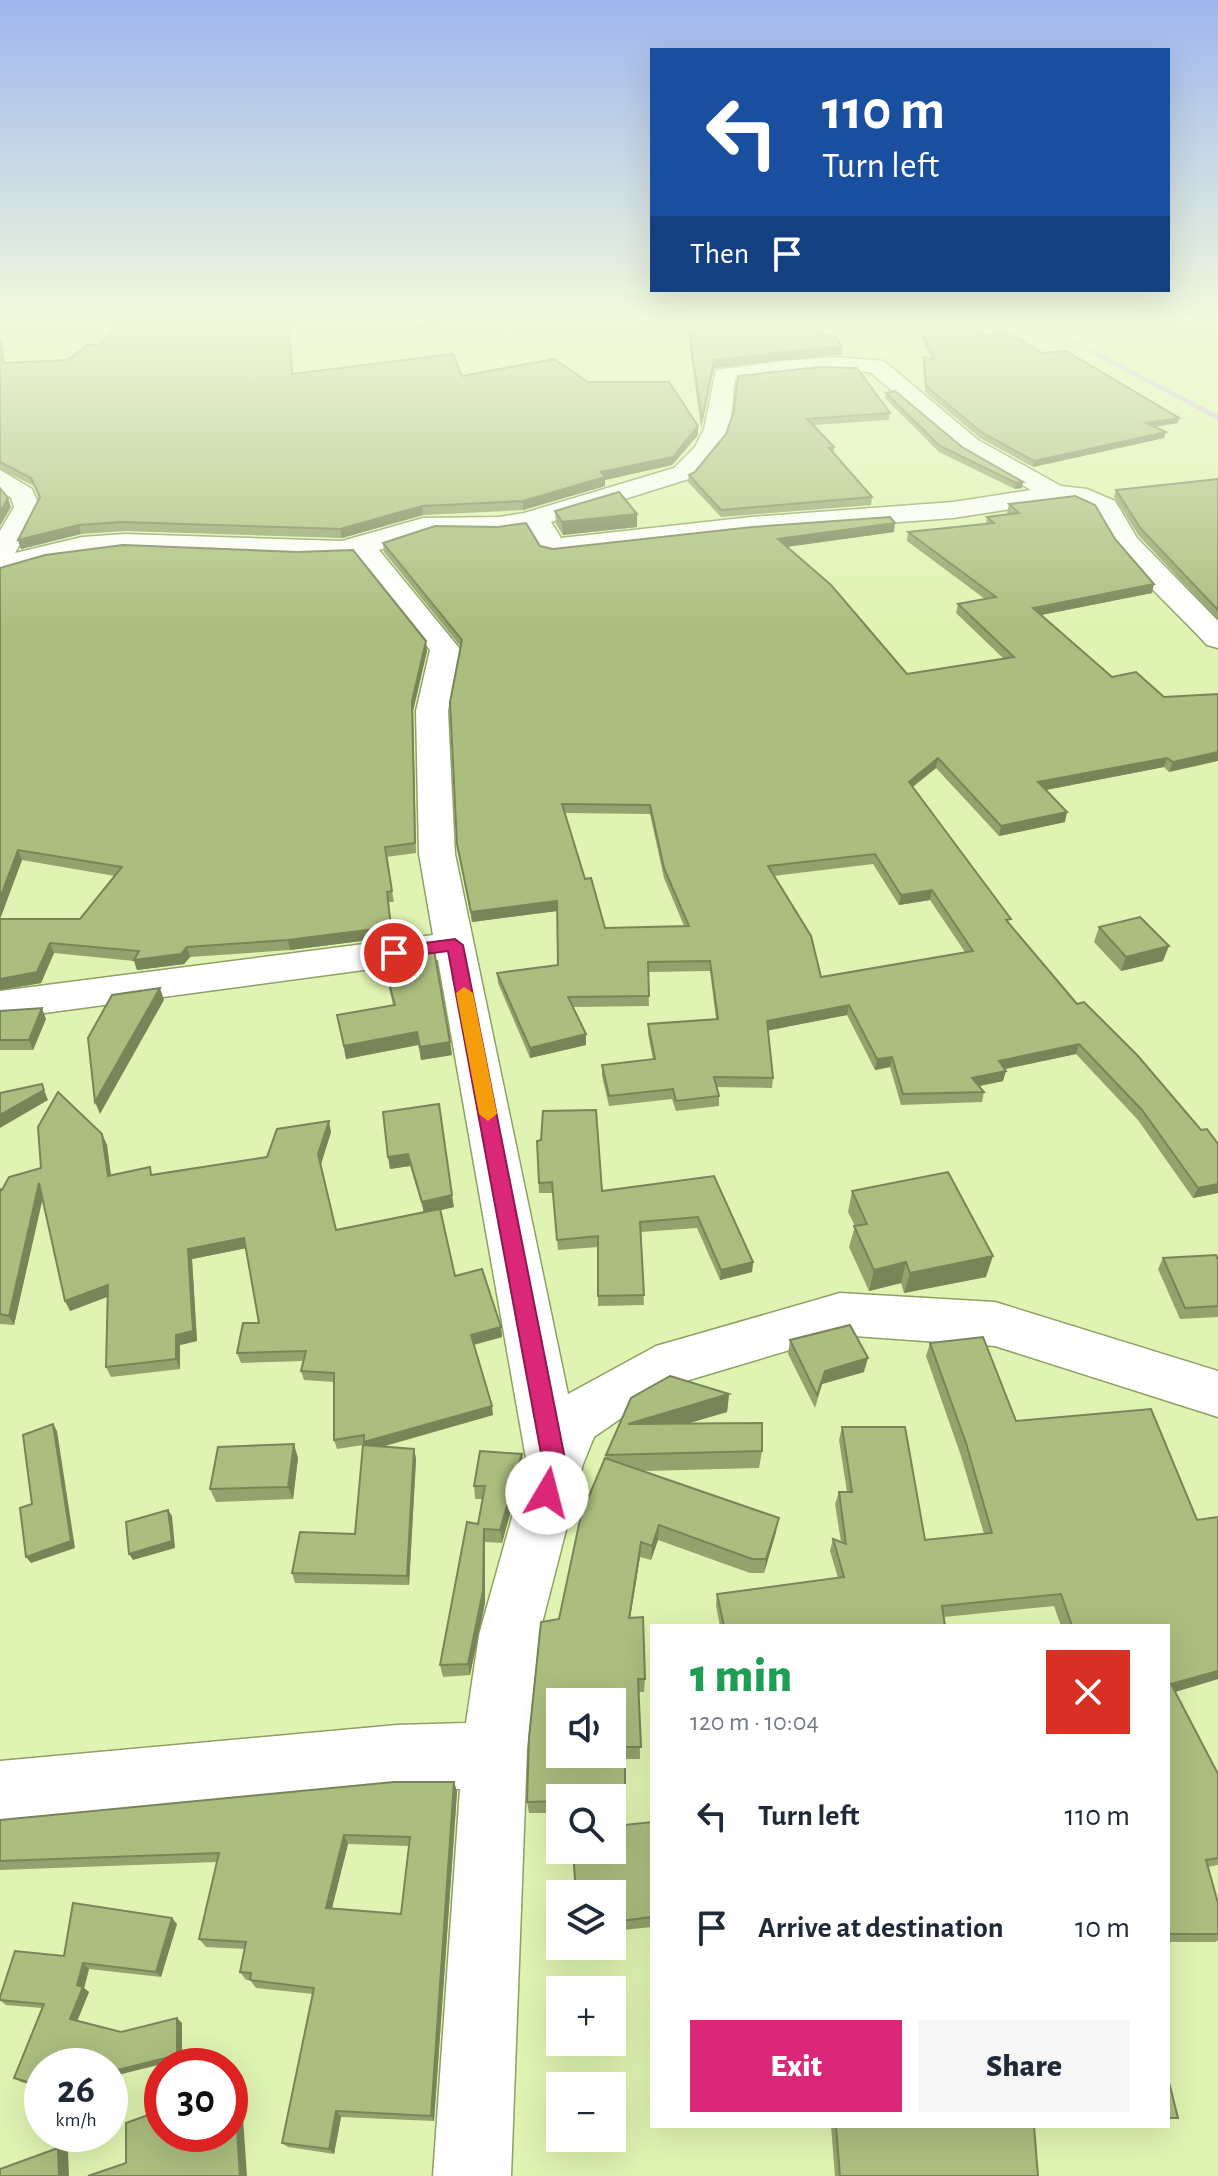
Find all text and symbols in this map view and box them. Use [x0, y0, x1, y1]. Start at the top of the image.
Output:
icon: left [690, 80, 794, 184]
text: 110 m [822, 83, 945, 139]
text: Turn left [822, 148, 939, 184]
icon: arrive [765, 232, 809, 276]
text: Then [690, 239, 749, 269]
pin [360, 919, 428, 987]
icon: arrive [372, 931, 416, 975]
position arrow [505, 1451, 589, 1535]
button: close [1046, 1650, 1130, 1734]
text: 1 min [690, 1653, 792, 1701]
map controls [546, 1688, 626, 2152]
button: sound [546, 1688, 626, 1768]
text: 120 m · 10:04 [690, 1709, 819, 1735]
button: search [546, 1784, 626, 1864]
icon: left [690, 1794, 734, 1838]
text: Turn left [758, 1801, 859, 1831]
text: 110 m [1065, 1801, 1130, 1831]
button: layers [546, 1880, 626, 1960]
icon: arrive [690, 1906, 734, 1950]
text: Arrive at destination [758, 1913, 1004, 1943]
text: 10 m [1075, 1913, 1130, 1943]
button: + [546, 1976, 626, 2056]
button: Exit [690, 2020, 902, 2112]
button: Share [918, 2020, 1130, 2112]
speed limit sign: 30 [144, 2048, 248, 2152]
text: 26 [57, 2070, 95, 2110]
button: − [546, 2072, 626, 2152]
text: km/h [55, 2110, 97, 2130]

